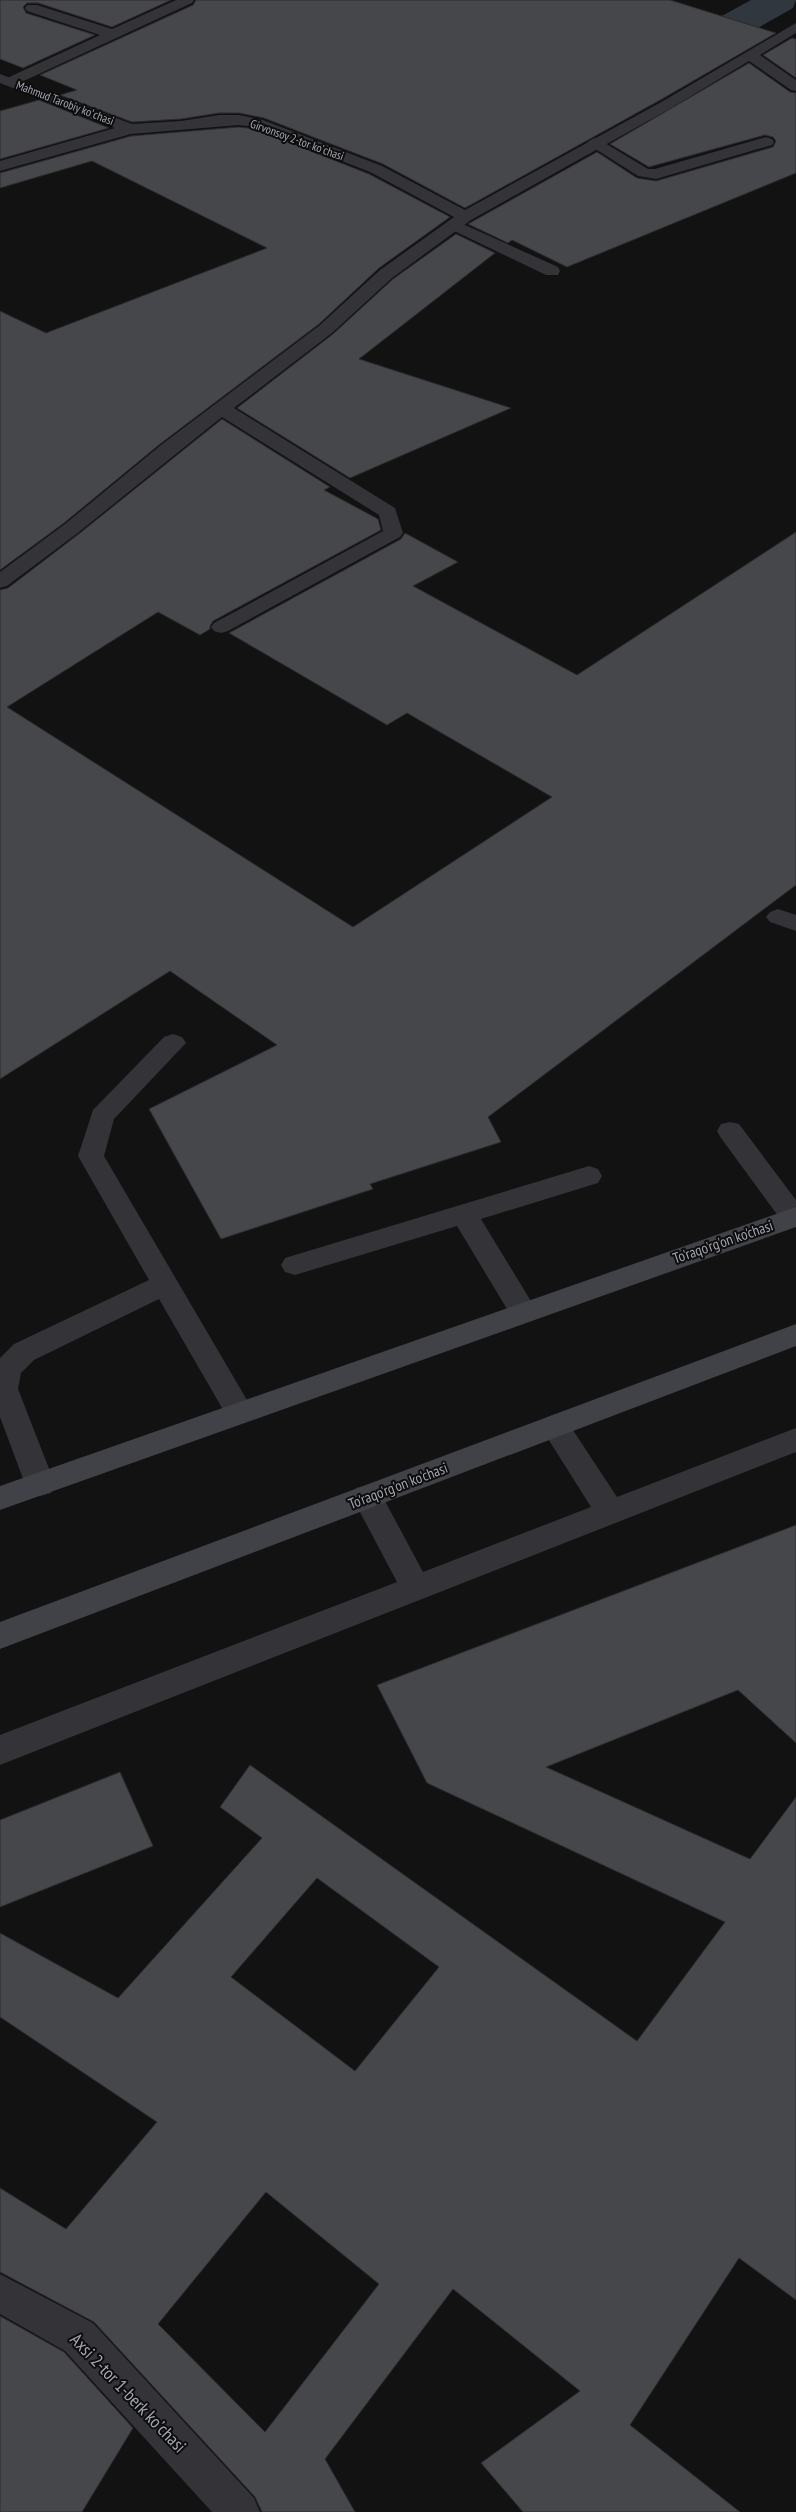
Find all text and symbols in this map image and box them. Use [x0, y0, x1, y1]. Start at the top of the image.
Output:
street label: Mahmud Tarobiy koʻchasi [14, 77, 116, 128]
street label: Girvonsoy 2-tor koʼchasi [248, 116, 346, 163]
street label: To'raqo'rg'on ko'chasi [670, 1215, 775, 1268]
street label: To'raqo'rg'on ko'chasi [346, 1458, 450, 1513]
street label: Аxsi 2-tor 1-berk koʼchasi [65, 2328, 191, 2457]

